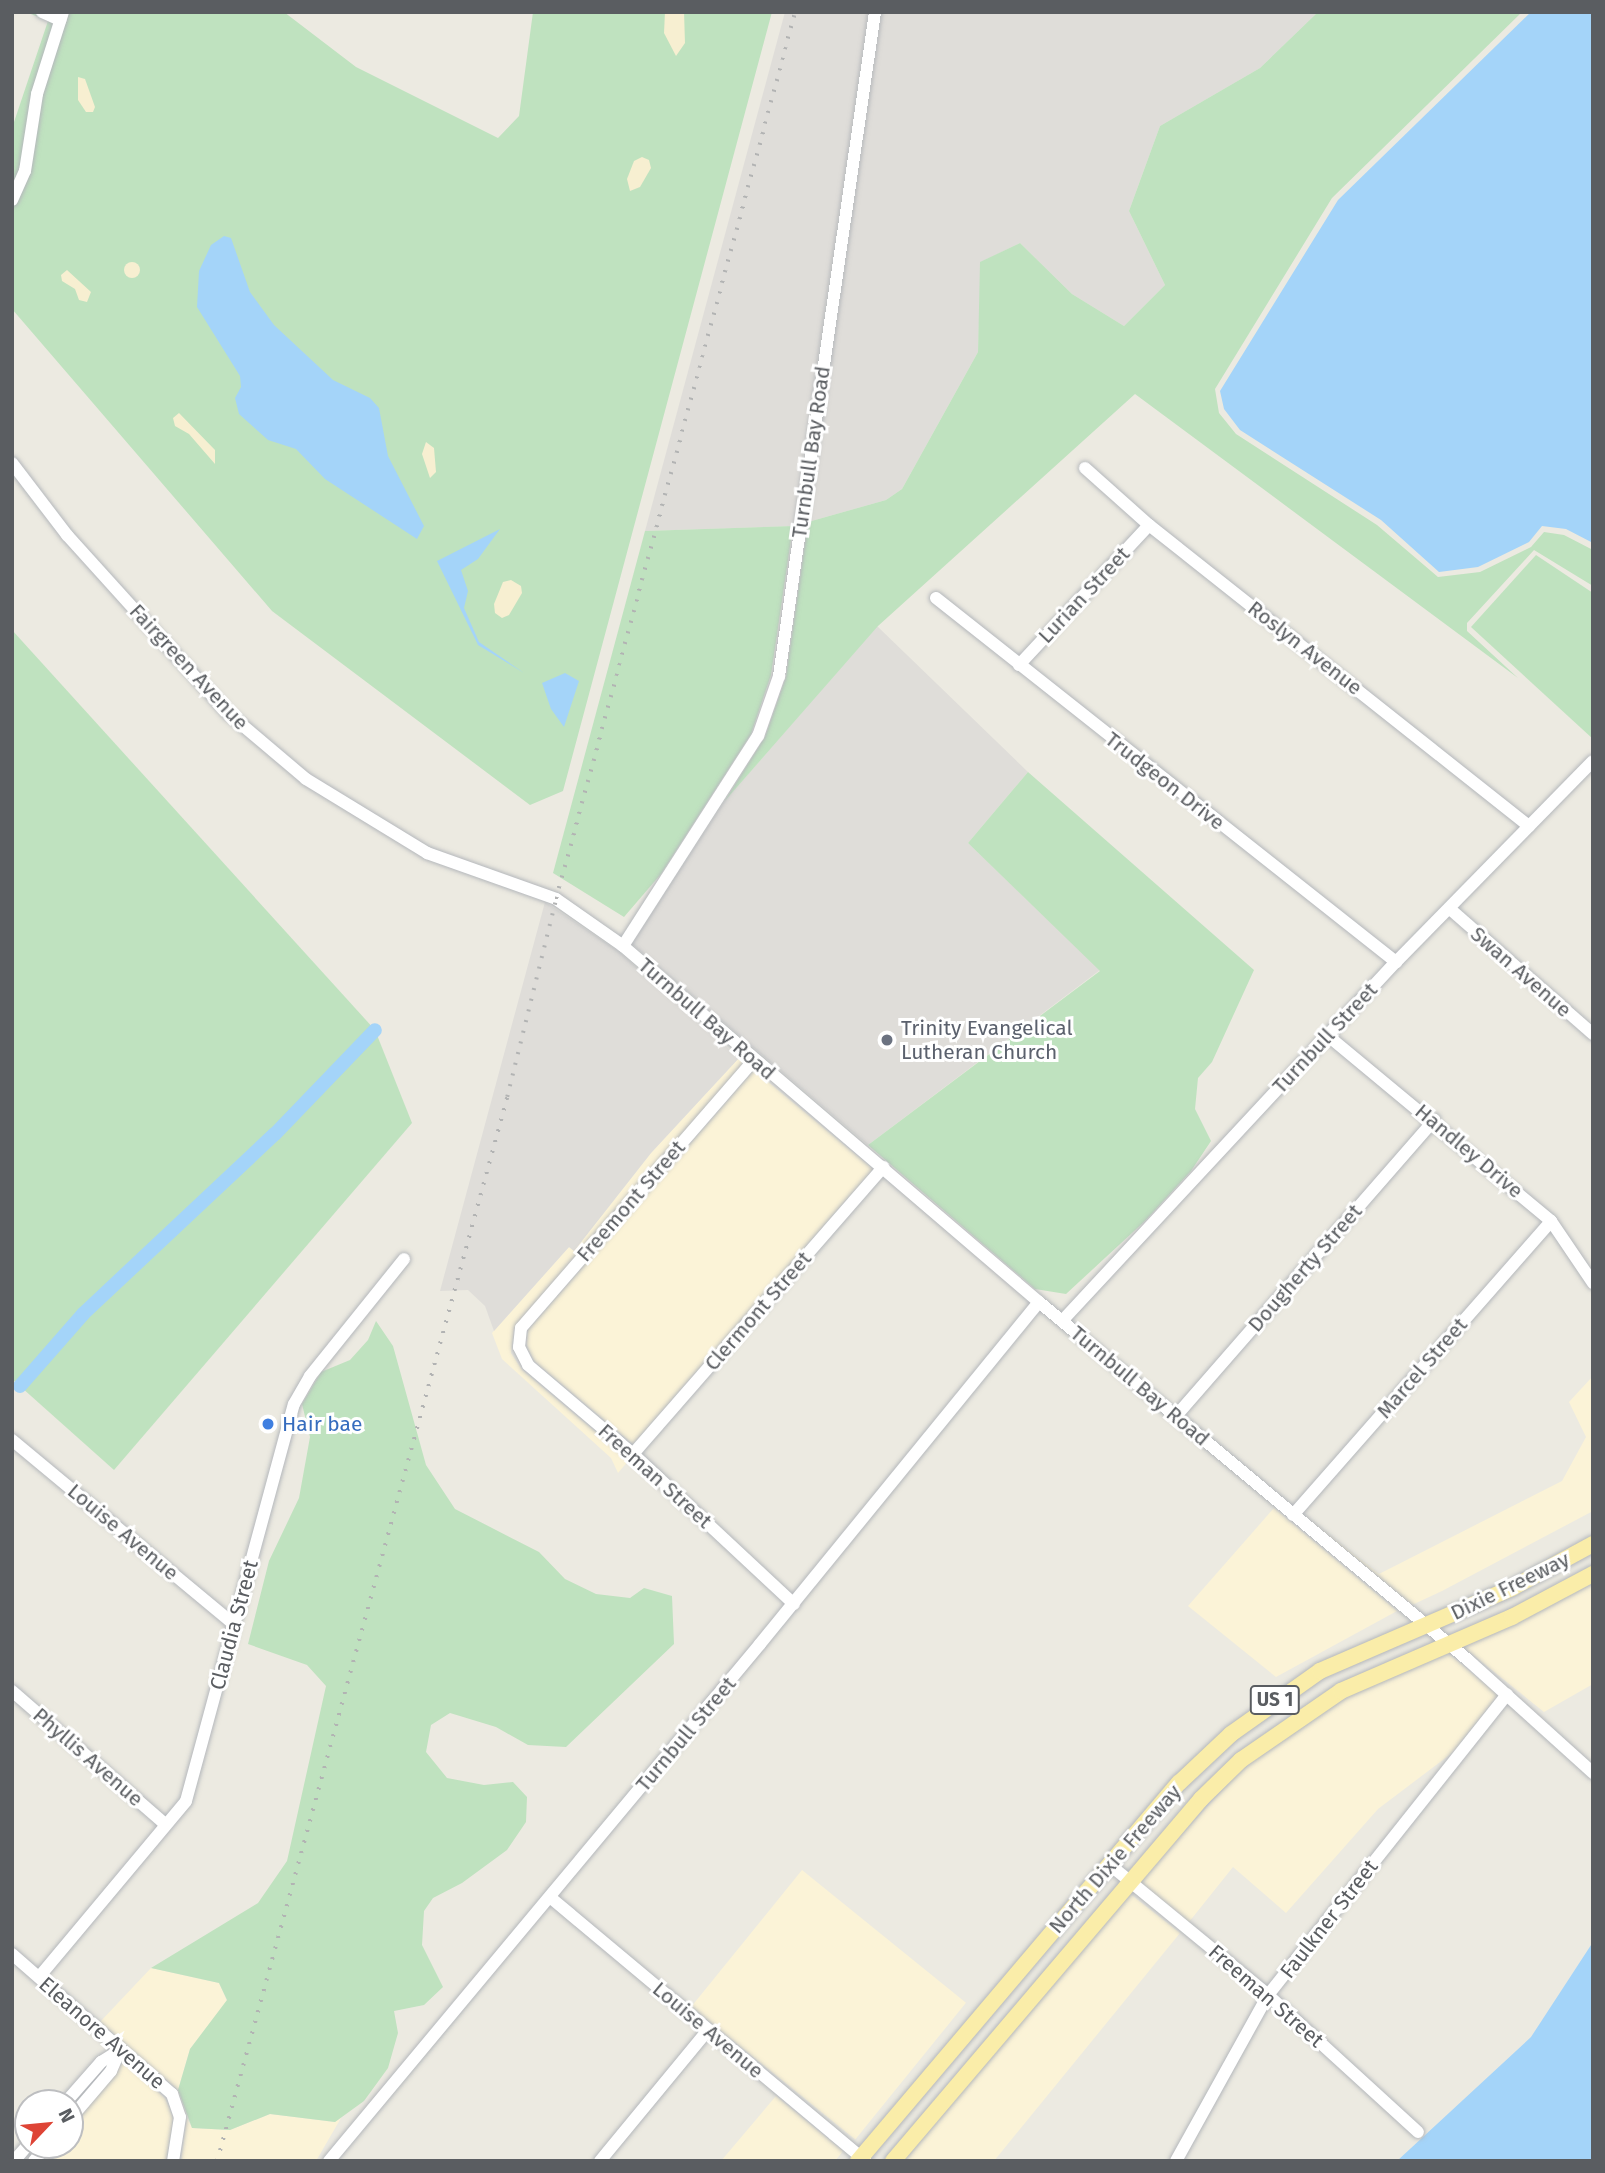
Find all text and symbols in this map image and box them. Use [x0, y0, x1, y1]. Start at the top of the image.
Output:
street label: Turnbull Bay Road [786, 364, 836, 540]
street label: Lurian Street [1033, 542, 1135, 648]
street label: Roslyn Avenue [1243, 595, 1367, 701]
street label: Fairgreen Avenue [124, 599, 254, 735]
street label: Trudgeon Drive [1100, 727, 1230, 835]
street label: Swan Avenue [1465, 921, 1577, 1023]
street label: Turnbull Bay Road [633, 953, 781, 1085]
street label: Turnbull Street [1267, 977, 1383, 1099]
place label: Trinity Evangelical Lutheran Church [901, 1015, 1073, 1065]
marker: Trinity Evangelical Lutheran Church [879, 1032, 895, 1048]
street label: Handley Drive [1410, 1099, 1528, 1203]
street label: Freemont Street [571, 1135, 691, 1267]
street label: Dougherty Street [1243, 1199, 1367, 1337]
street label: Clermont Street [699, 1246, 817, 1376]
street label: Marcel Street [1371, 1313, 1473, 1423]
street label: Turnbull Bay Road [1065, 1321, 1215, 1451]
place label: Hair bae [282, 1411, 362, 1437]
marker: Hair bae [260, 1416, 276, 1432]
street label: Freeman Street [593, 1418, 717, 1534]
street label: Louise Avenue [62, 1478, 184, 1586]
street label: Dixie Freeway [1447, 1546, 1573, 1626]
street label: Claudia Street [205, 1557, 263, 1693]
street label: Turnbull Street [631, 1671, 741, 1797]
road number: US 1 [1249, 1684, 1301, 1716]
street label: Phyllis Avenue [28, 1702, 148, 1812]
street label: North Dixie Freeway [1044, 1779, 1186, 1939]
street label: Faulkner Street [1275, 1855, 1383, 1983]
street label: Freeman Street [1203, 1939, 1329, 2053]
street label: Eleanore Avenue [34, 1971, 170, 2095]
street label: Louise Avenue [647, 1976, 769, 2084]
north arrow [14, 2089, 84, 2159]
text: N [53, 2105, 80, 2126]

